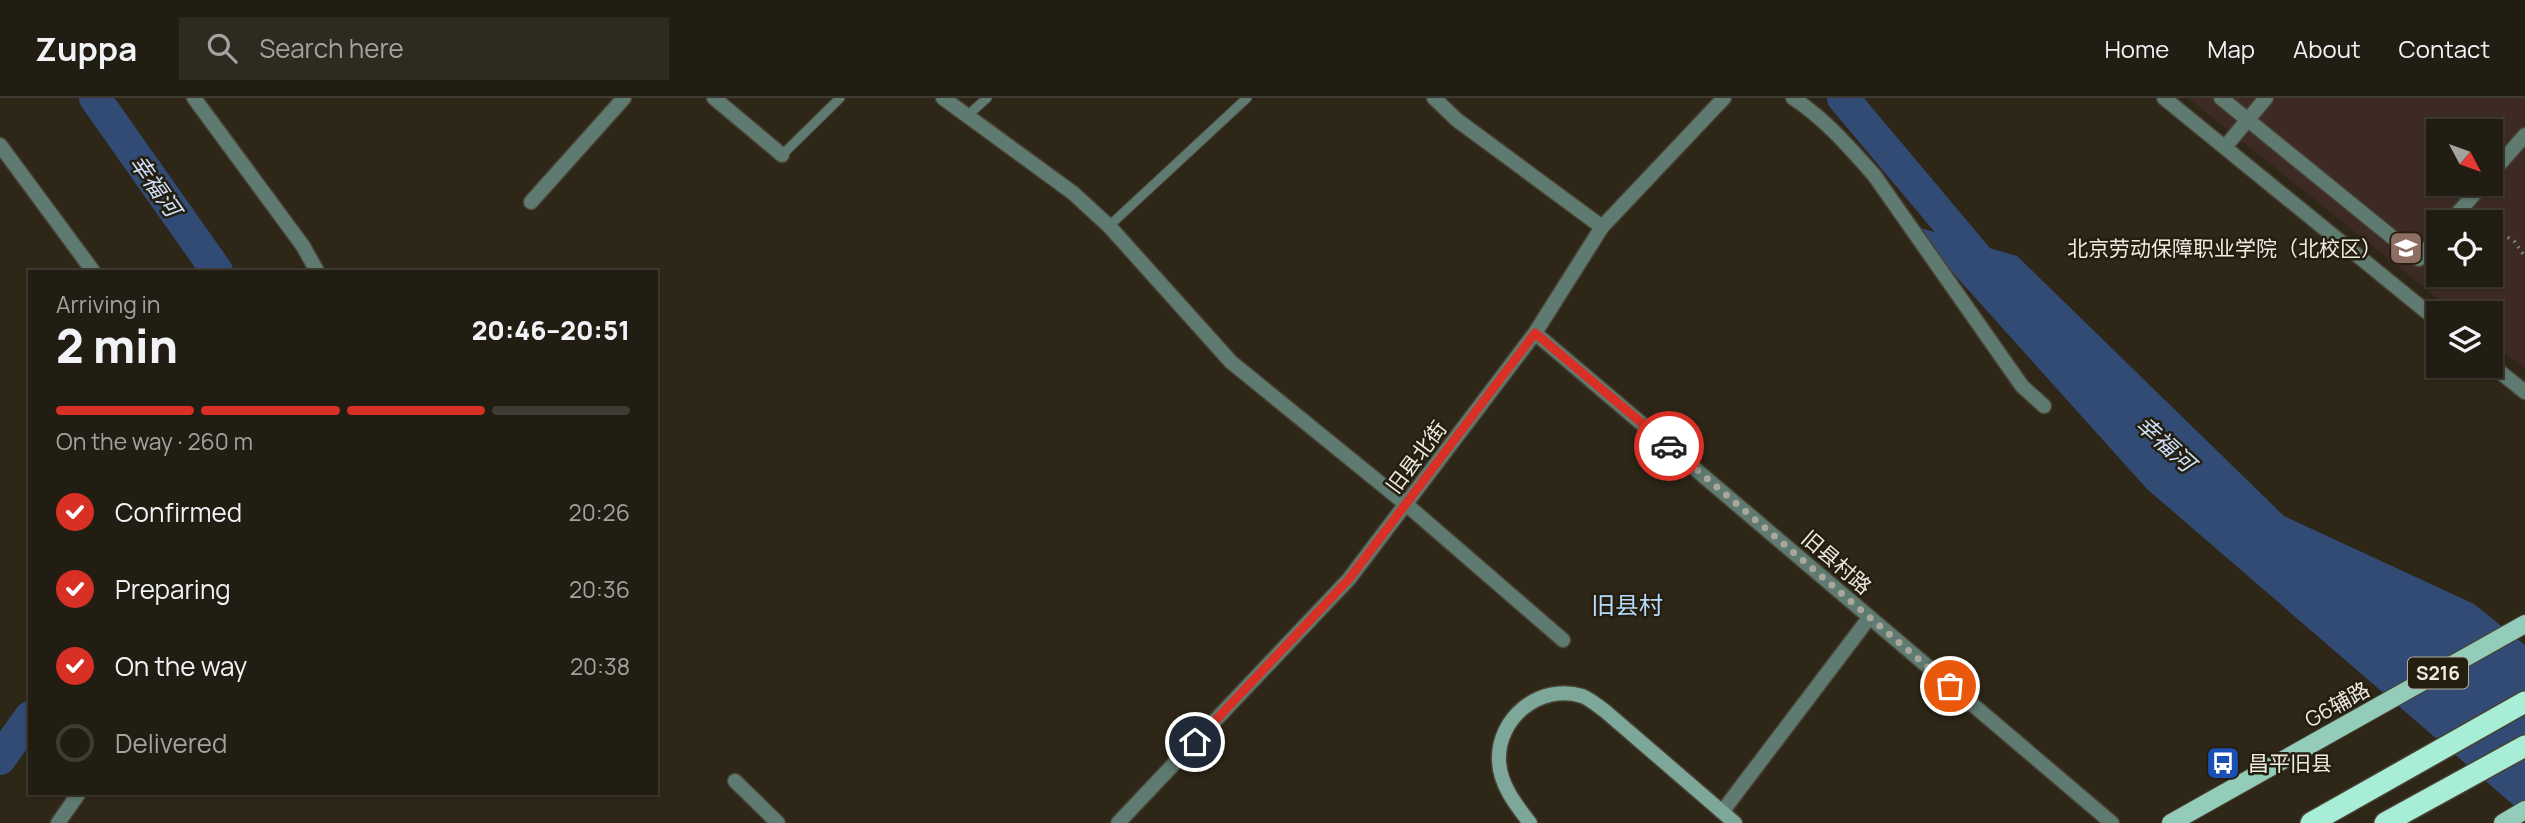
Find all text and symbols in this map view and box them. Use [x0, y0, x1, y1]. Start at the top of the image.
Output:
search box [179, 17, 669, 80]
text: Zuppa [35, 26, 137, 71]
icon: search [203, 29, 241, 67]
text: Search here [259, 30, 404, 66]
text: Home [2104, 32, 2169, 65]
text: Map [2207, 32, 2255, 65]
text: About [2293, 32, 2361, 65]
text: Contact [2399, 32, 2490, 65]
north arrow [2426, 119, 2502, 196]
map controls [2426, 119, 2503, 378]
water label: 幸福河 [123, 148, 191, 226]
button: locate [2426, 210, 2503, 287]
school or university icon: 北京劳动保障职业学院（北校区） [2387, 229, 2425, 267]
place label: 北京劳动保障职业学院（北校区） [2067, 234, 2382, 262]
text: Arriving in [56, 288, 161, 320]
button: layers [2426, 301, 2503, 378]
text: 20:46–20:51 [472, 312, 630, 348]
text: 2 min [56, 314, 178, 377]
water label: 幸福河 [2130, 408, 2205, 481]
courier [1634, 411, 1704, 481]
street label: 旧县北街 [1380, 415, 1452, 499]
text: On the way · 260 m [56, 425, 253, 457]
icon: car [1650, 427, 1688, 465]
icon: check [56, 493, 94, 531]
text: Confirmed [115, 494, 242, 530]
text: 20:26 [569, 496, 630, 528]
street label: 旧县村路 [1796, 524, 1878, 600]
icon: check [56, 570, 94, 608]
text: Preparing [115, 571, 231, 607]
text: 20:36 [569, 573, 630, 605]
district label: 旧县村 [1591, 588, 1663, 621]
icon: check [56, 647, 94, 685]
text: On the way [115, 648, 247, 684]
text: 20:38 [570, 650, 630, 682]
pin [1920, 656, 1980, 716]
road number: S216 [2408, 658, 2468, 688]
icon: bag [1931, 667, 1969, 705]
street label: G6辅路 [2300, 675, 2374, 733]
pin [1165, 712, 1225, 772]
icon: home [1176, 723, 1214, 761]
text: Delivered [115, 725, 227, 761]
bus stop icon: 昌平旧县 [2204, 744, 2242, 782]
place label: 昌平旧县 [2248, 749, 2332, 777]

